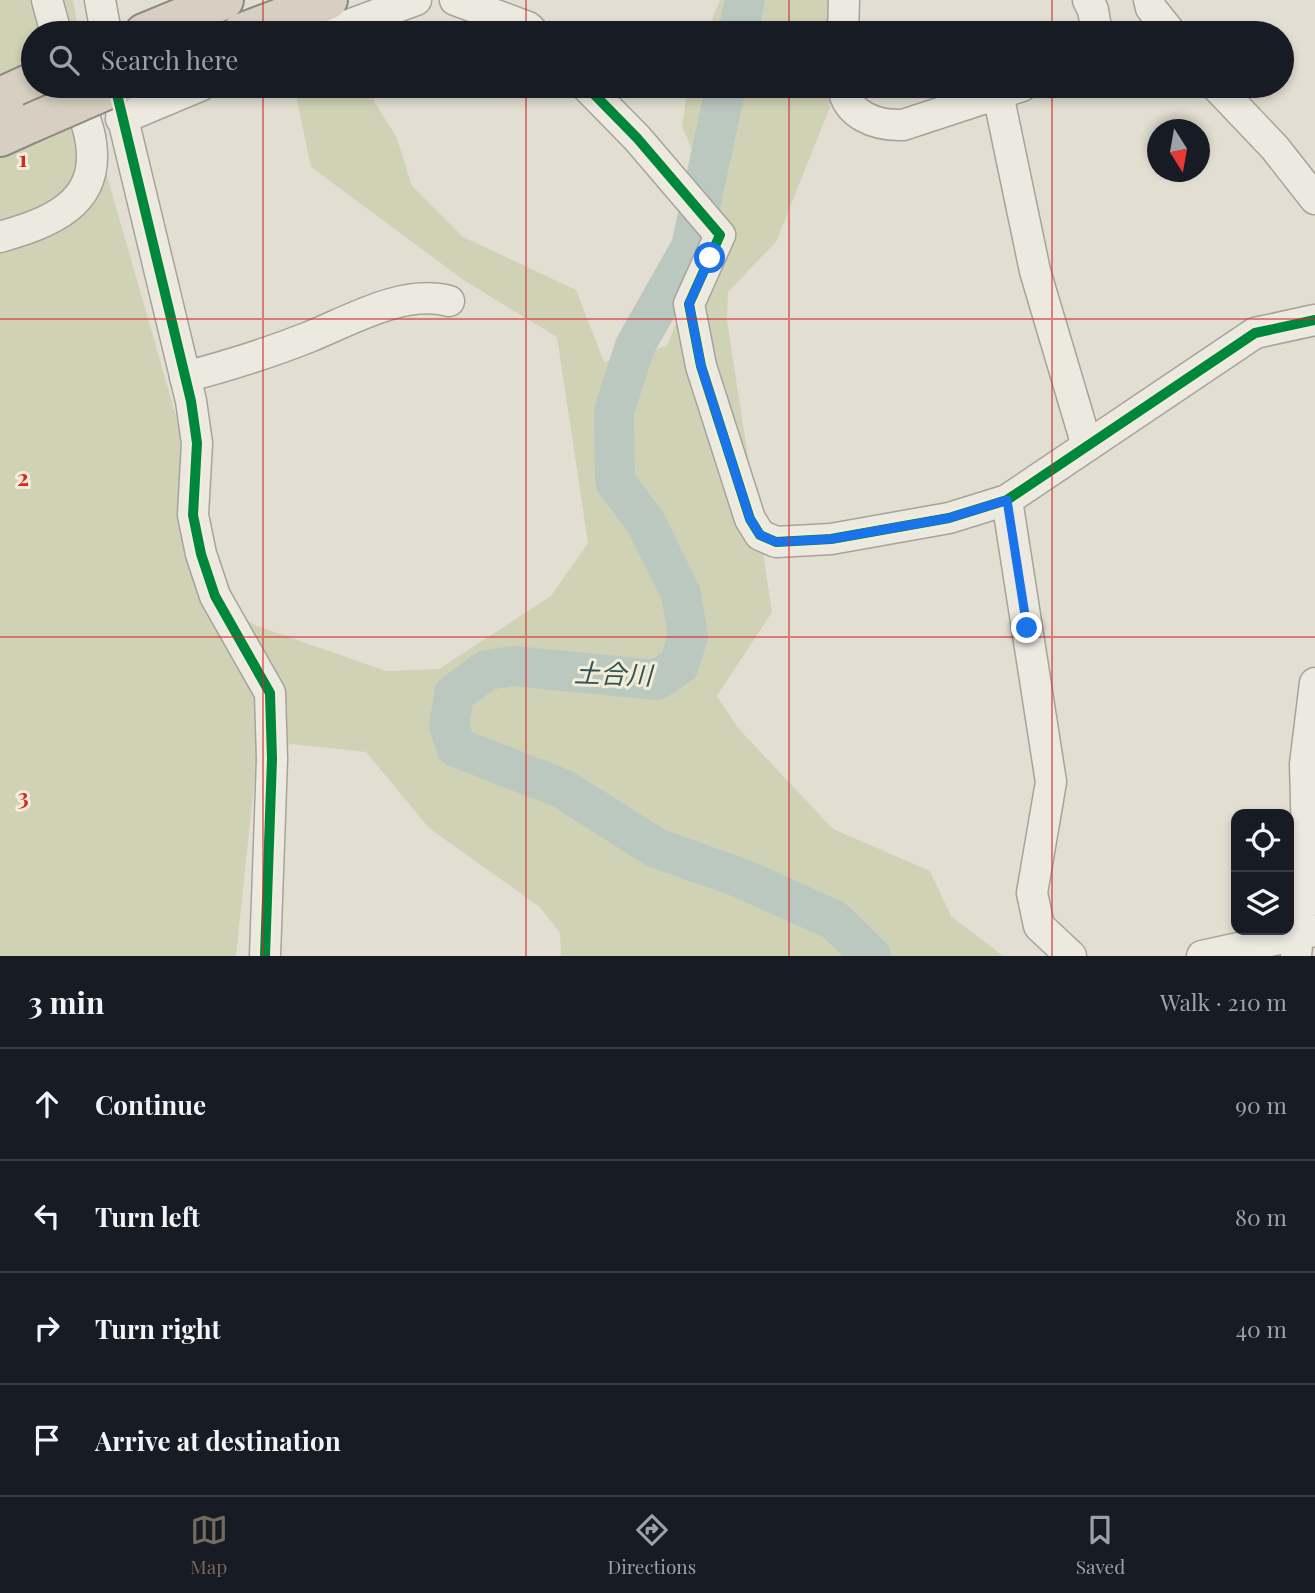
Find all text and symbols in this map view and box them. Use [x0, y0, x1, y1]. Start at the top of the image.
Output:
search box [21, 21, 1294, 98]
icon: search [45, 41, 83, 79]
text: Search here [101, 42, 238, 77]
north arrow [1147, 119, 1210, 182]
text: 1 [19, 142, 28, 173]
route start [694, 242, 725, 273]
text: 2 [17, 461, 29, 492]
route end [1011, 612, 1042, 643]
water label: 土合川 [573, 654, 656, 692]
text: 3 [17, 780, 29, 811]
map controls [1231, 809, 1294, 935]
button: locate [1231, 809, 1294, 872]
button: layers [1231, 872, 1294, 935]
text: 3 min [28, 982, 104, 1022]
text: Walk · 210 m [1160, 986, 1287, 1017]
icon: ahead [28, 1085, 66, 1123]
text: Continue [95, 1087, 206, 1122]
text: 90 m [1235, 1089, 1287, 1120]
icon: left [28, 1197, 66, 1235]
text: Turn left [95, 1199, 200, 1234]
text: 80 m [1235, 1201, 1287, 1232]
icon: right [28, 1309, 66, 1347]
text: Turn right [95, 1311, 221, 1346]
text: 40 m [1236, 1313, 1287, 1344]
icon: arrive [28, 1421, 66, 1459]
text: Arrive at destination [95, 1423, 341, 1458]
tab: Map [190, 1511, 228, 1579]
tab: Directions [607, 1511, 696, 1579]
tab: Saved [1076, 1511, 1125, 1579]

